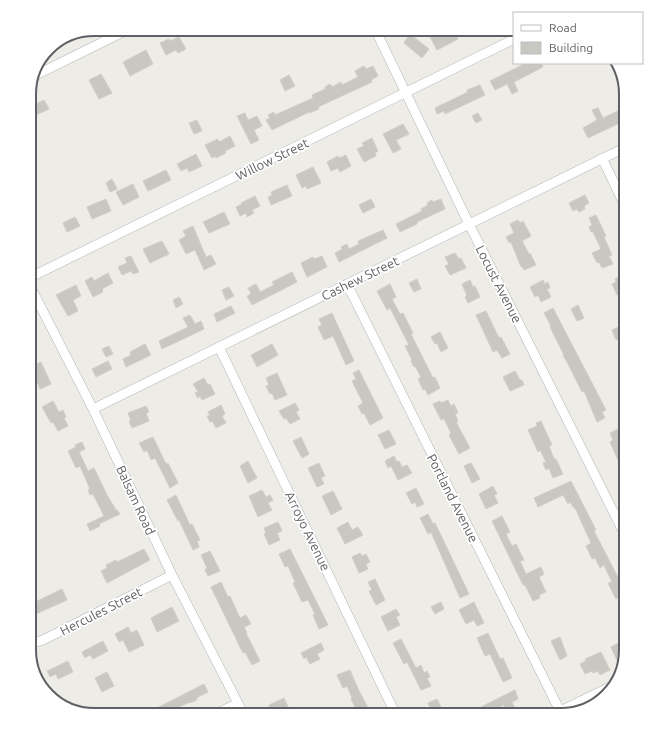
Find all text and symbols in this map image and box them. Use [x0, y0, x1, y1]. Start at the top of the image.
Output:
legend [513, 12, 643, 64]
text: Road [549, 21, 577, 34]
text: Building [549, 41, 593, 54]
street label: Willow Street [233, 135, 311, 183]
street label: Locust Avenue [473, 243, 525, 325]
street label: Cashew Street [319, 253, 401, 303]
street label: Portland Avenue [425, 452, 481, 544]
street label: Balsam Road [114, 463, 158, 537]
street label: Arroyo Avenue [283, 489, 333, 573]
street label: Hercules Street [58, 584, 144, 638]

